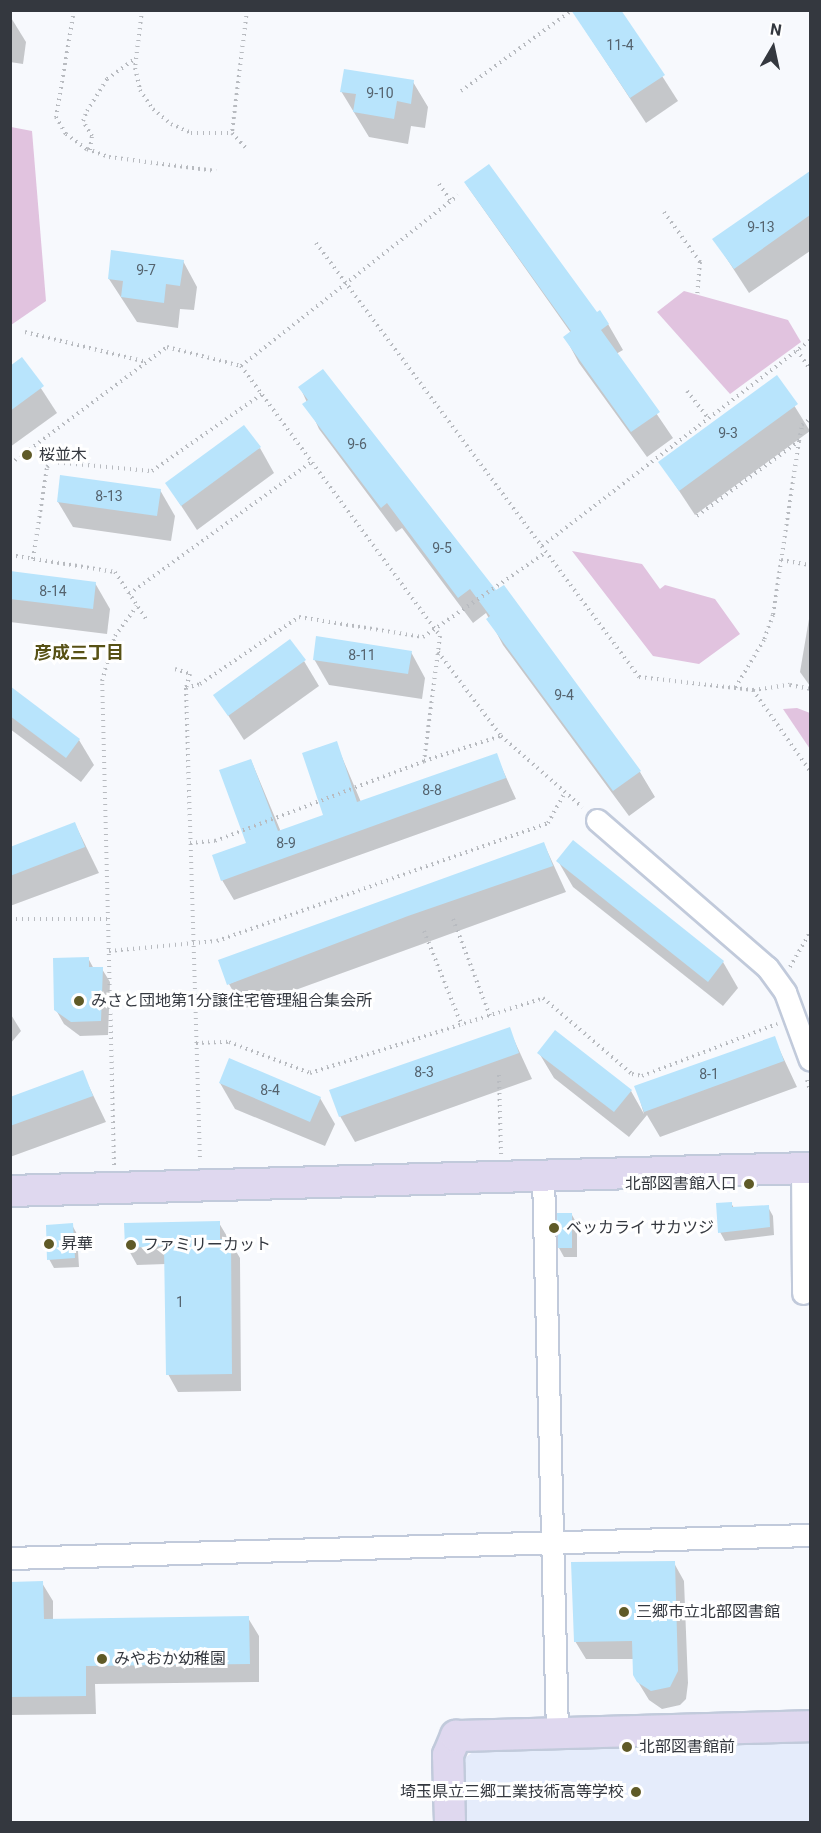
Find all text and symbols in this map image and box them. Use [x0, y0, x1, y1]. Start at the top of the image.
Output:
north arrow [743, 18, 803, 78]
text: N [769, 19, 783, 40]
house number: 11-4 [606, 37, 634, 53]
house number: 9-10 [366, 85, 394, 101]
house number: 9-13 [747, 219, 775, 235]
house number: 9-7 [136, 262, 156, 278]
house number: 9-3 [718, 425, 738, 441]
house number: 9-6 [347, 436, 367, 452]
place label: 桜並木 [39, 445, 87, 465]
marker: 桜並木 [20, 448, 34, 462]
house number: 8-13 [95, 488, 123, 504]
house number: 9-5 [432, 540, 452, 556]
house number: 8-14 [39, 583, 67, 599]
district label: 彦成三丁目 [34, 642, 124, 664]
house number: 8-11 [348, 647, 376, 663]
house number: 9-4 [554, 687, 574, 703]
house number: 8-8 [422, 782, 442, 798]
house number: 8-9 [276, 835, 296, 851]
place label: みさと団地第1分譲住宅管理組合集会所 [91, 991, 372, 1011]
marker: みさと団地第1分譲住宅管理組合集会所 [72, 994, 86, 1008]
house number: 8-3 [414, 1064, 434, 1080]
house number: 8-1 [699, 1066, 719, 1082]
house number: 8-4 [260, 1082, 280, 1098]
place label: 北部図書館入口 [625, 1174, 737, 1194]
marker: 北部図書館入口 [742, 1177, 756, 1191]
place label: ベッカライ サカツジ [566, 1218, 714, 1238]
marker: ベッカライ サカツジ [547, 1221, 561, 1235]
place label: 昇華 [61, 1234, 93, 1254]
place label: ファミリーカット [143, 1235, 271, 1255]
marker: 昇華 [42, 1237, 56, 1251]
marker: ファミリーカット [124, 1238, 138, 1252]
house number: 1 [176, 1294, 184, 1310]
place label: 三郷市立北部図書館 [636, 1602, 780, 1622]
marker: 三郷市立北部図書館 [617, 1605, 631, 1619]
place label: みやおか幼稚園 [114, 1649, 226, 1669]
marker: みやおか幼稚園 [95, 1652, 109, 1666]
place label: 北部図書館前 [639, 1737, 735, 1757]
marker: 北部図書館前 [620, 1740, 634, 1754]
place label: 埼玉県立三郷工業技術高等学校 [400, 1782, 624, 1802]
marker: 埼玉県立三郷工業技術高等学校 [629, 1785, 643, 1799]

